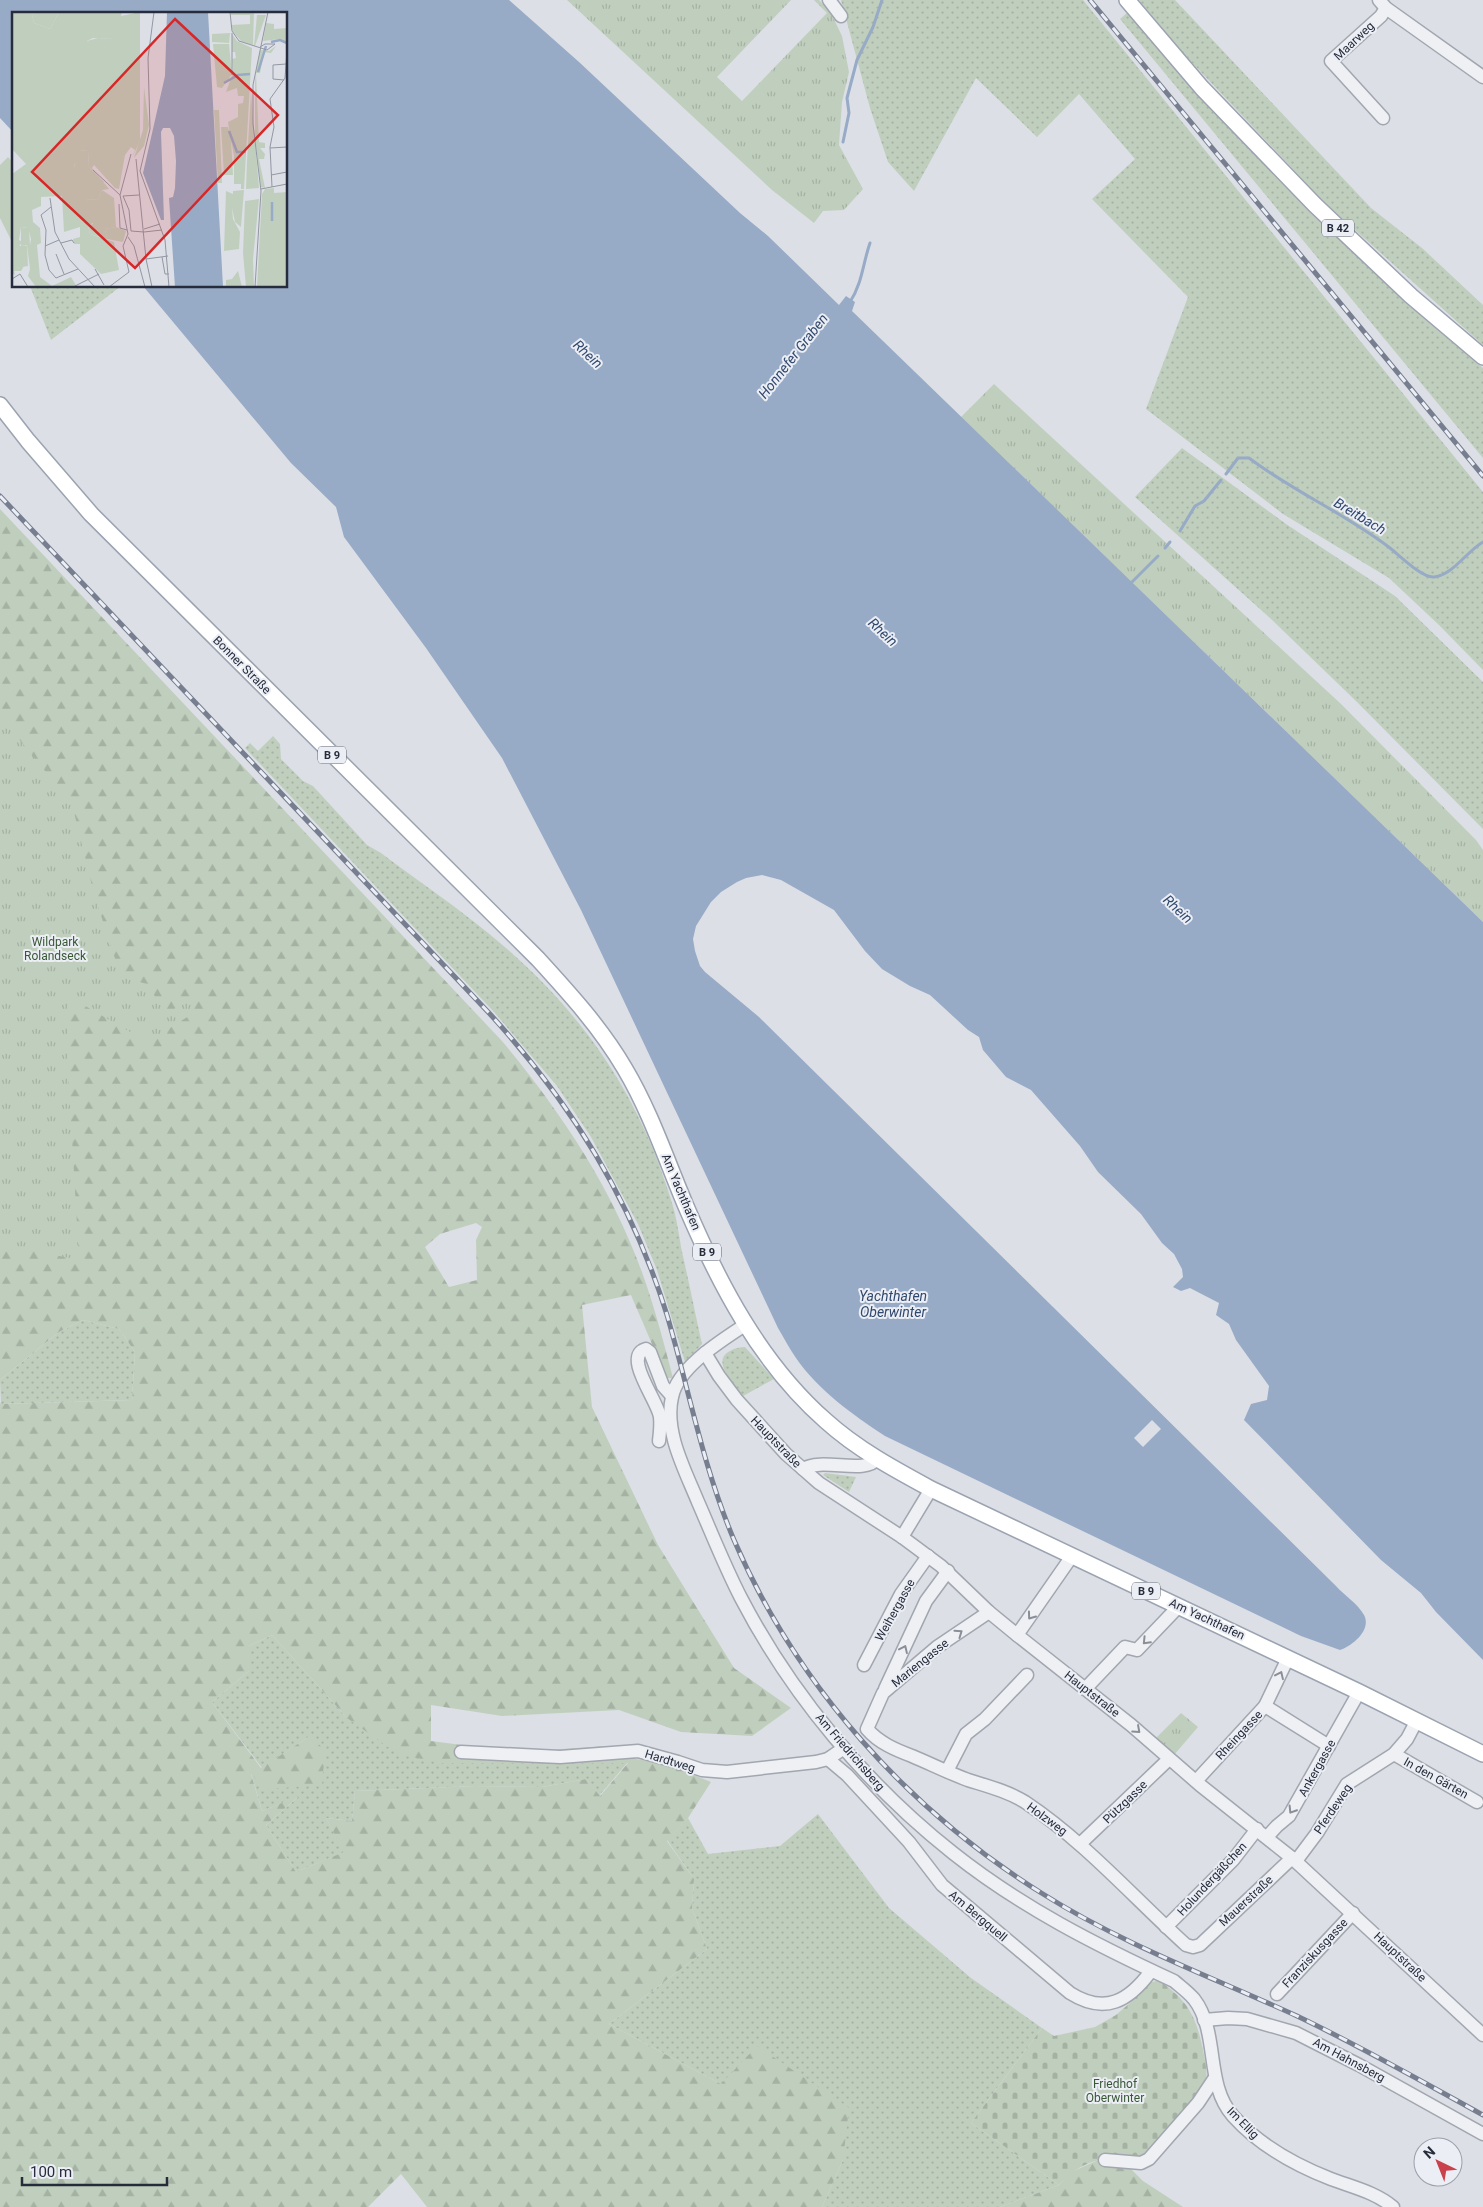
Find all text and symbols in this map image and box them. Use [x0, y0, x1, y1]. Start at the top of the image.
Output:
inset map [12, 12, 288, 288]
street label: Maarweg [1331, 19, 1377, 63]
road number: B 42 [1322, 220, 1354, 237]
water label: Honnefer Graben [755, 311, 831, 401]
water label: Rhein [570, 337, 606, 371]
water label: Breitbach [1331, 494, 1389, 538]
water label: Rhein [865, 615, 901, 649]
street label: Bonner Straße [210, 633, 274, 697]
road number: B 9 [318, 746, 346, 764]
water label: Rhein [1160, 892, 1196, 926]
park label: Wildpark Rolandseck [24, 935, 87, 963]
street label: Am Yachthafen [659, 1152, 703, 1232]
road number: B 9 [693, 1244, 721, 1260]
water label: Yachthafen Oberwinter [859, 1288, 927, 1320]
street label: Hauptstraße [748, 1413, 804, 1471]
street label: Weihergasse [872, 1577, 918, 1643]
road number: B 9 [1132, 1582, 1160, 1600]
street label: Am Yachthafen [1167, 1595, 1247, 1643]
one-way arrow [1028, 1610, 1037, 1620]
one-way arrow [953, 1630, 963, 1639]
street label: Mariengasse [889, 1636, 951, 1690]
one-way arrow [1143, 1636, 1152, 1645]
one-way arrow [898, 1645, 908, 1654]
street label: Hauptstraße [1062, 1668, 1122, 1720]
one-way arrow [1274, 1671, 1284, 1680]
street label: Rheingasse [1213, 1708, 1265, 1762]
street label: Am Friedrichsberg [813, 1711, 887, 1793]
one-way arrow [1132, 1724, 1141, 1733]
street label: Ankergasse [1296, 1737, 1338, 1799]
street label: Hardtweg [643, 1747, 697, 1775]
street label: In den Gärten [1401, 1755, 1471, 1801]
street label: Pützgasse [1100, 1778, 1150, 1826]
street label: Pferdeweg [1311, 1781, 1355, 1837]
street label: Holzweg [1024, 1800, 1070, 1838]
one-way arrow [1289, 1805, 1299, 1814]
street label: Holundergäßchen [1175, 1840, 1249, 1918]
street label: Mauerstraße [1216, 1873, 1276, 1929]
street label: Am Bergquell [946, 1888, 1010, 1944]
street label: Franziskusgasse [1279, 1916, 1351, 1990]
street label: Hauptstraße [1371, 1929, 1429, 1985]
street label: Am Hahnsberg [1311, 2035, 1387, 2085]
park label: Friedhof Oberwinter [1086, 2077, 1144, 2105]
street label: Im Ellig [1224, 2104, 1262, 2142]
north arrow [1413, 2137, 1463, 2187]
text: N [1420, 2143, 1438, 2162]
scale bar [22, 2154, 168, 2186]
text: 100 m [30, 2163, 72, 2181]

